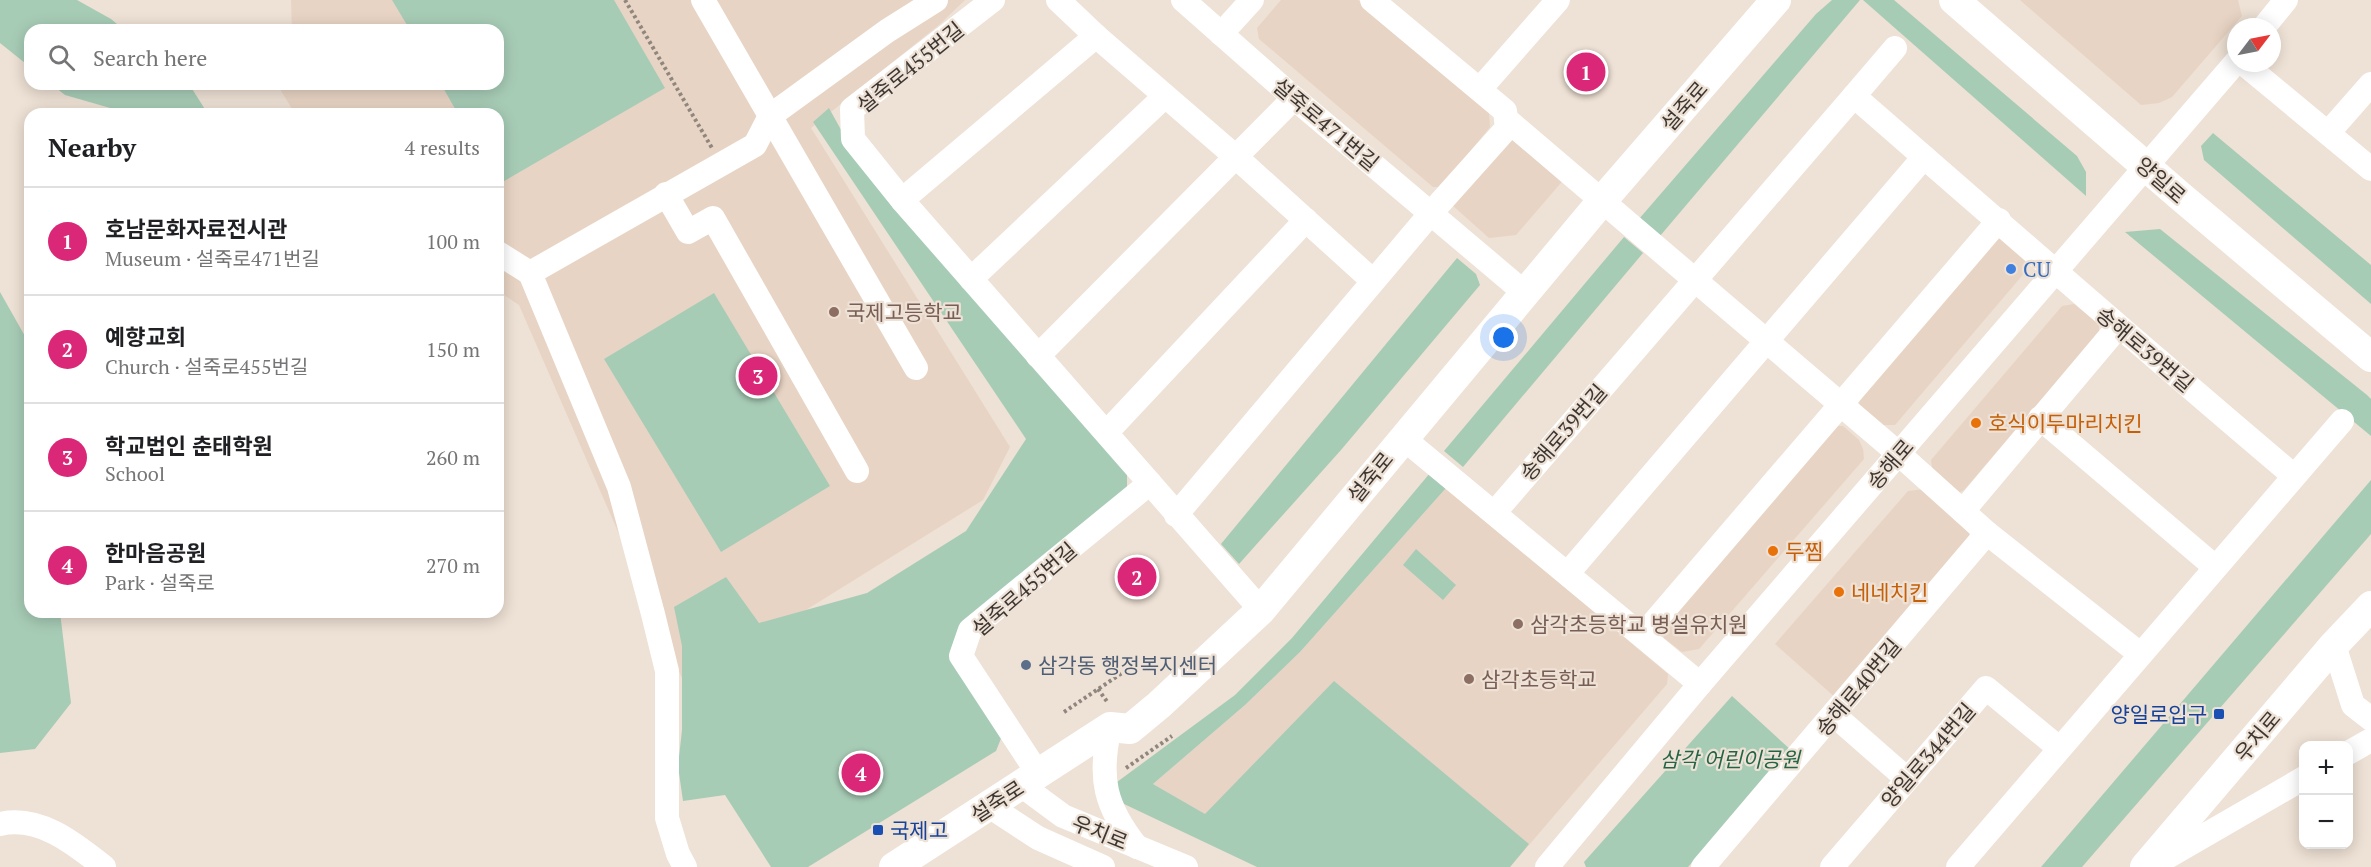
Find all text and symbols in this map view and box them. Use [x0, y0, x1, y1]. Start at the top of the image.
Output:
street label: 설죽로455번길 [851, 15, 969, 119]
north arrow [2227, 18, 2281, 72]
search box [24, 24, 504, 90]
icon: search [45, 41, 78, 74]
text: Search here [93, 43, 207, 72]
pin: 1 [1566, 50, 1606, 94]
street label: 설죽로471번길 [1267, 71, 1385, 177]
street label: 설죽로 [1654, 75, 1714, 137]
text: Nearby [48, 130, 136, 164]
text: 4 results [405, 134, 480, 161]
street label: 양일로 [2130, 150, 2192, 210]
text: 호남문화자료전시관 [105, 214, 287, 243]
text: 1 [62, 228, 73, 255]
text: 100 m [426, 228, 480, 255]
text: Museum · 설죽로471번길 [105, 245, 320, 272]
place label: CU [2023, 255, 2051, 283]
marker: CU [2004, 262, 2018, 276]
place label: 국제고등학교 [846, 298, 962, 326]
street label: 송해로39번길 [2090, 300, 2200, 398]
marker: 국제고등학교 [827, 305, 841, 319]
text: 예향교회 [105, 322, 186, 351]
your location [1489, 323, 1518, 352]
text: 2 [62, 336, 73, 363]
text: 150 m [426, 336, 480, 363]
text: Church · 설죽로455번길 [105, 353, 308, 380]
pin: 3 [738, 354, 777, 398]
street label: 송해로39번길 [1513, 378, 1613, 486]
place label: 호식이두마리치킨 [1988, 409, 2143, 437]
marker: 호식이두마리치킨 [1969, 416, 1983, 430]
text: 학교법인 춘태학원 [105, 431, 273, 460]
street label: 송해로 [1860, 433, 1920, 495]
text: 3 [62, 444, 73, 471]
text: 260 m [426, 444, 480, 471]
street label: 설죽로 [1341, 446, 1399, 508]
text: School [105, 460, 165, 487]
street label: 설죽로455번길 [966, 536, 1082, 642]
place label: 두찜 [1785, 537, 1824, 565]
text: 한마음공원 [105, 538, 206, 567]
marker: 두찜 [1766, 544, 1780, 558]
text: 4 [62, 552, 73, 579]
text: 270 m [426, 552, 480, 579]
pin: 2 [1118, 554, 1156, 600]
text: Park · 설죽로 [105, 569, 215, 596]
place label: 네네치킨 [1851, 578, 1928, 606]
marker: 네네치킨 [1832, 585, 1846, 599]
place label: 삼각초등학교 병설유치원 [1530, 610, 1748, 638]
marker: 삼각초등학교 병설유치원 [1511, 617, 1525, 631]
street label: 송해로40번길 [1809, 632, 1907, 742]
place label: 삼각동 행정복지센터 [1038, 651, 1217, 679]
marker: 삼각동 행정복지센터 [1019, 658, 1033, 672]
place label: 삼각초등학교 [1481, 665, 1597, 693]
marker: 삼각초등학교 [1462, 672, 1476, 686]
street label: 양일로344번길 [1875, 697, 1981, 813]
place label: 양일로입구 [2110, 700, 2207, 728]
street label: 우치로 [2228, 705, 2286, 767]
marker: 양일로입구 [2212, 707, 2226, 721]
map controls [2299, 741, 2353, 849]
button: + [2299, 741, 2353, 795]
park label: 삼각 어린이공원 [1660, 745, 1802, 773]
pin: 4 [842, 750, 880, 796]
street label: 설죽로 [965, 773, 1029, 829]
button: − [2299, 795, 2353, 849]
street label: 우치로 [1068, 808, 1132, 856]
place label: 국제고 [890, 816, 948, 844]
marker: 국제고 [871, 823, 885, 837]

